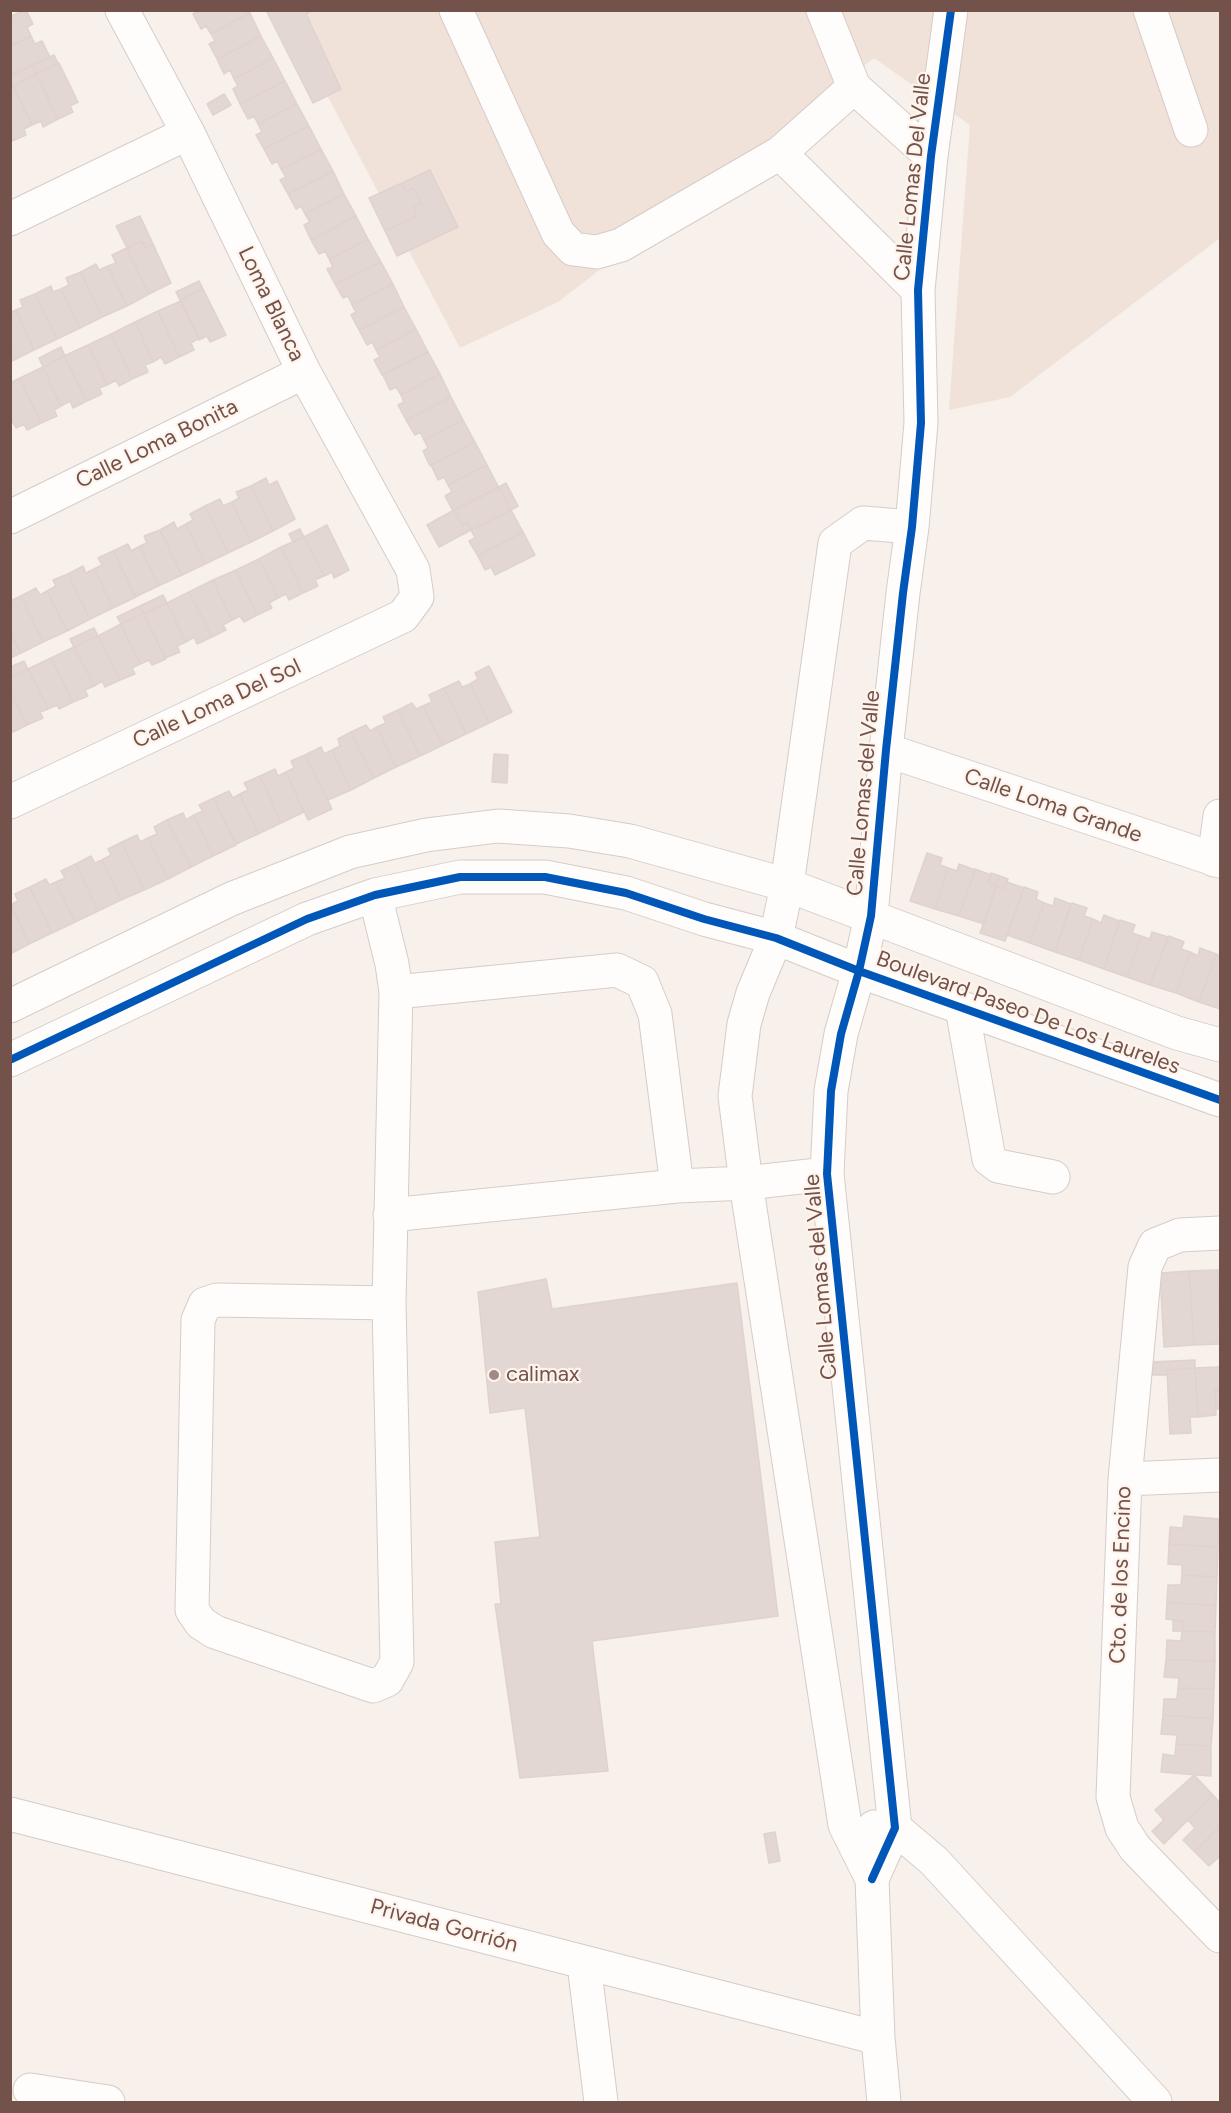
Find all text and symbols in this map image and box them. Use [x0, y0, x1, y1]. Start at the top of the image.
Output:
street label: Calle Lomas Del Valle [889, 72, 937, 282]
street label: Loma Blanca [232, 242, 310, 366]
street label: Calle Loma Bonita [72, 393, 242, 495]
street label: Calle Loma Del Sol [129, 654, 305, 754]
street label: Calle Lomas del Valle [842, 689, 886, 897]
street label: Calle Loma Grande [961, 763, 1145, 849]
street label: Boulevard Paseo De Los Laureles [872, 946, 1184, 1080]
street label: Calle Lomas del Valle [799, 1173, 843, 1381]
place label: calimax [506, 1362, 579, 1388]
marker: calimax [487, 1368, 501, 1382]
street label: Cto. de los Encino [1105, 1486, 1137, 1664]
street label: Privada Gorrión [367, 1894, 521, 1958]

